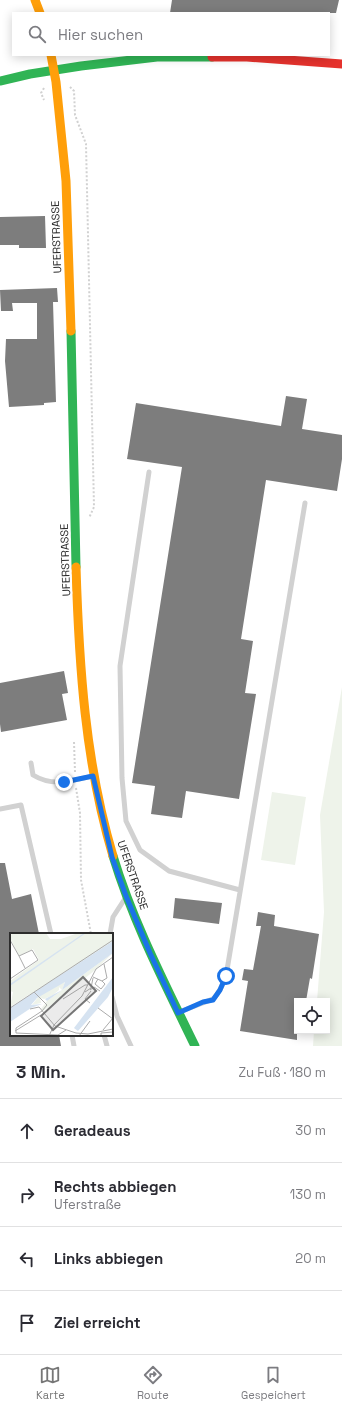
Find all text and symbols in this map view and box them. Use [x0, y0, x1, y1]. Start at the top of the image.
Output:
search box [12, 12, 330, 56]
icon: search [26, 23, 48, 45]
text: Hier suchen [58, 25, 143, 44]
street label: UFERSTRASSE [48, 200, 64, 274]
street label: UFERSTRASSE [57, 523, 73, 597]
route end [55, 773, 73, 791]
street label: UFERSTRASSE [115, 838, 151, 912]
inset map [10, 933, 113, 1036]
route start [217, 967, 235, 985]
map controls [294, 998, 330, 1034]
button: locate [294, 998, 330, 1034]
text: 3 Min. [16, 1061, 66, 1083]
text: Zu Fuß · 180 m [239, 1064, 326, 1081]
icon: ahead [16, 1120, 38, 1142]
text: Geradeaus [54, 1121, 131, 1140]
text: 30 m [295, 1122, 326, 1139]
text: Rechts abbiegen [54, 1177, 176, 1196]
icon: right [16, 1184, 38, 1206]
text: 130 m [290, 1186, 326, 1203]
text: Uferstraße [54, 1196, 121, 1213]
icon: left [16, 1248, 38, 1270]
text: Links abbiegen [54, 1249, 163, 1268]
text: 20 m [295, 1250, 326, 1267]
icon: arrive [16, 1312, 38, 1334]
text: Ziel erreicht [54, 1313, 141, 1332]
tab: Karte [36, 1364, 65, 1402]
tab: Route [137, 1364, 169, 1402]
tab: Gespeichert [241, 1364, 306, 1402]

